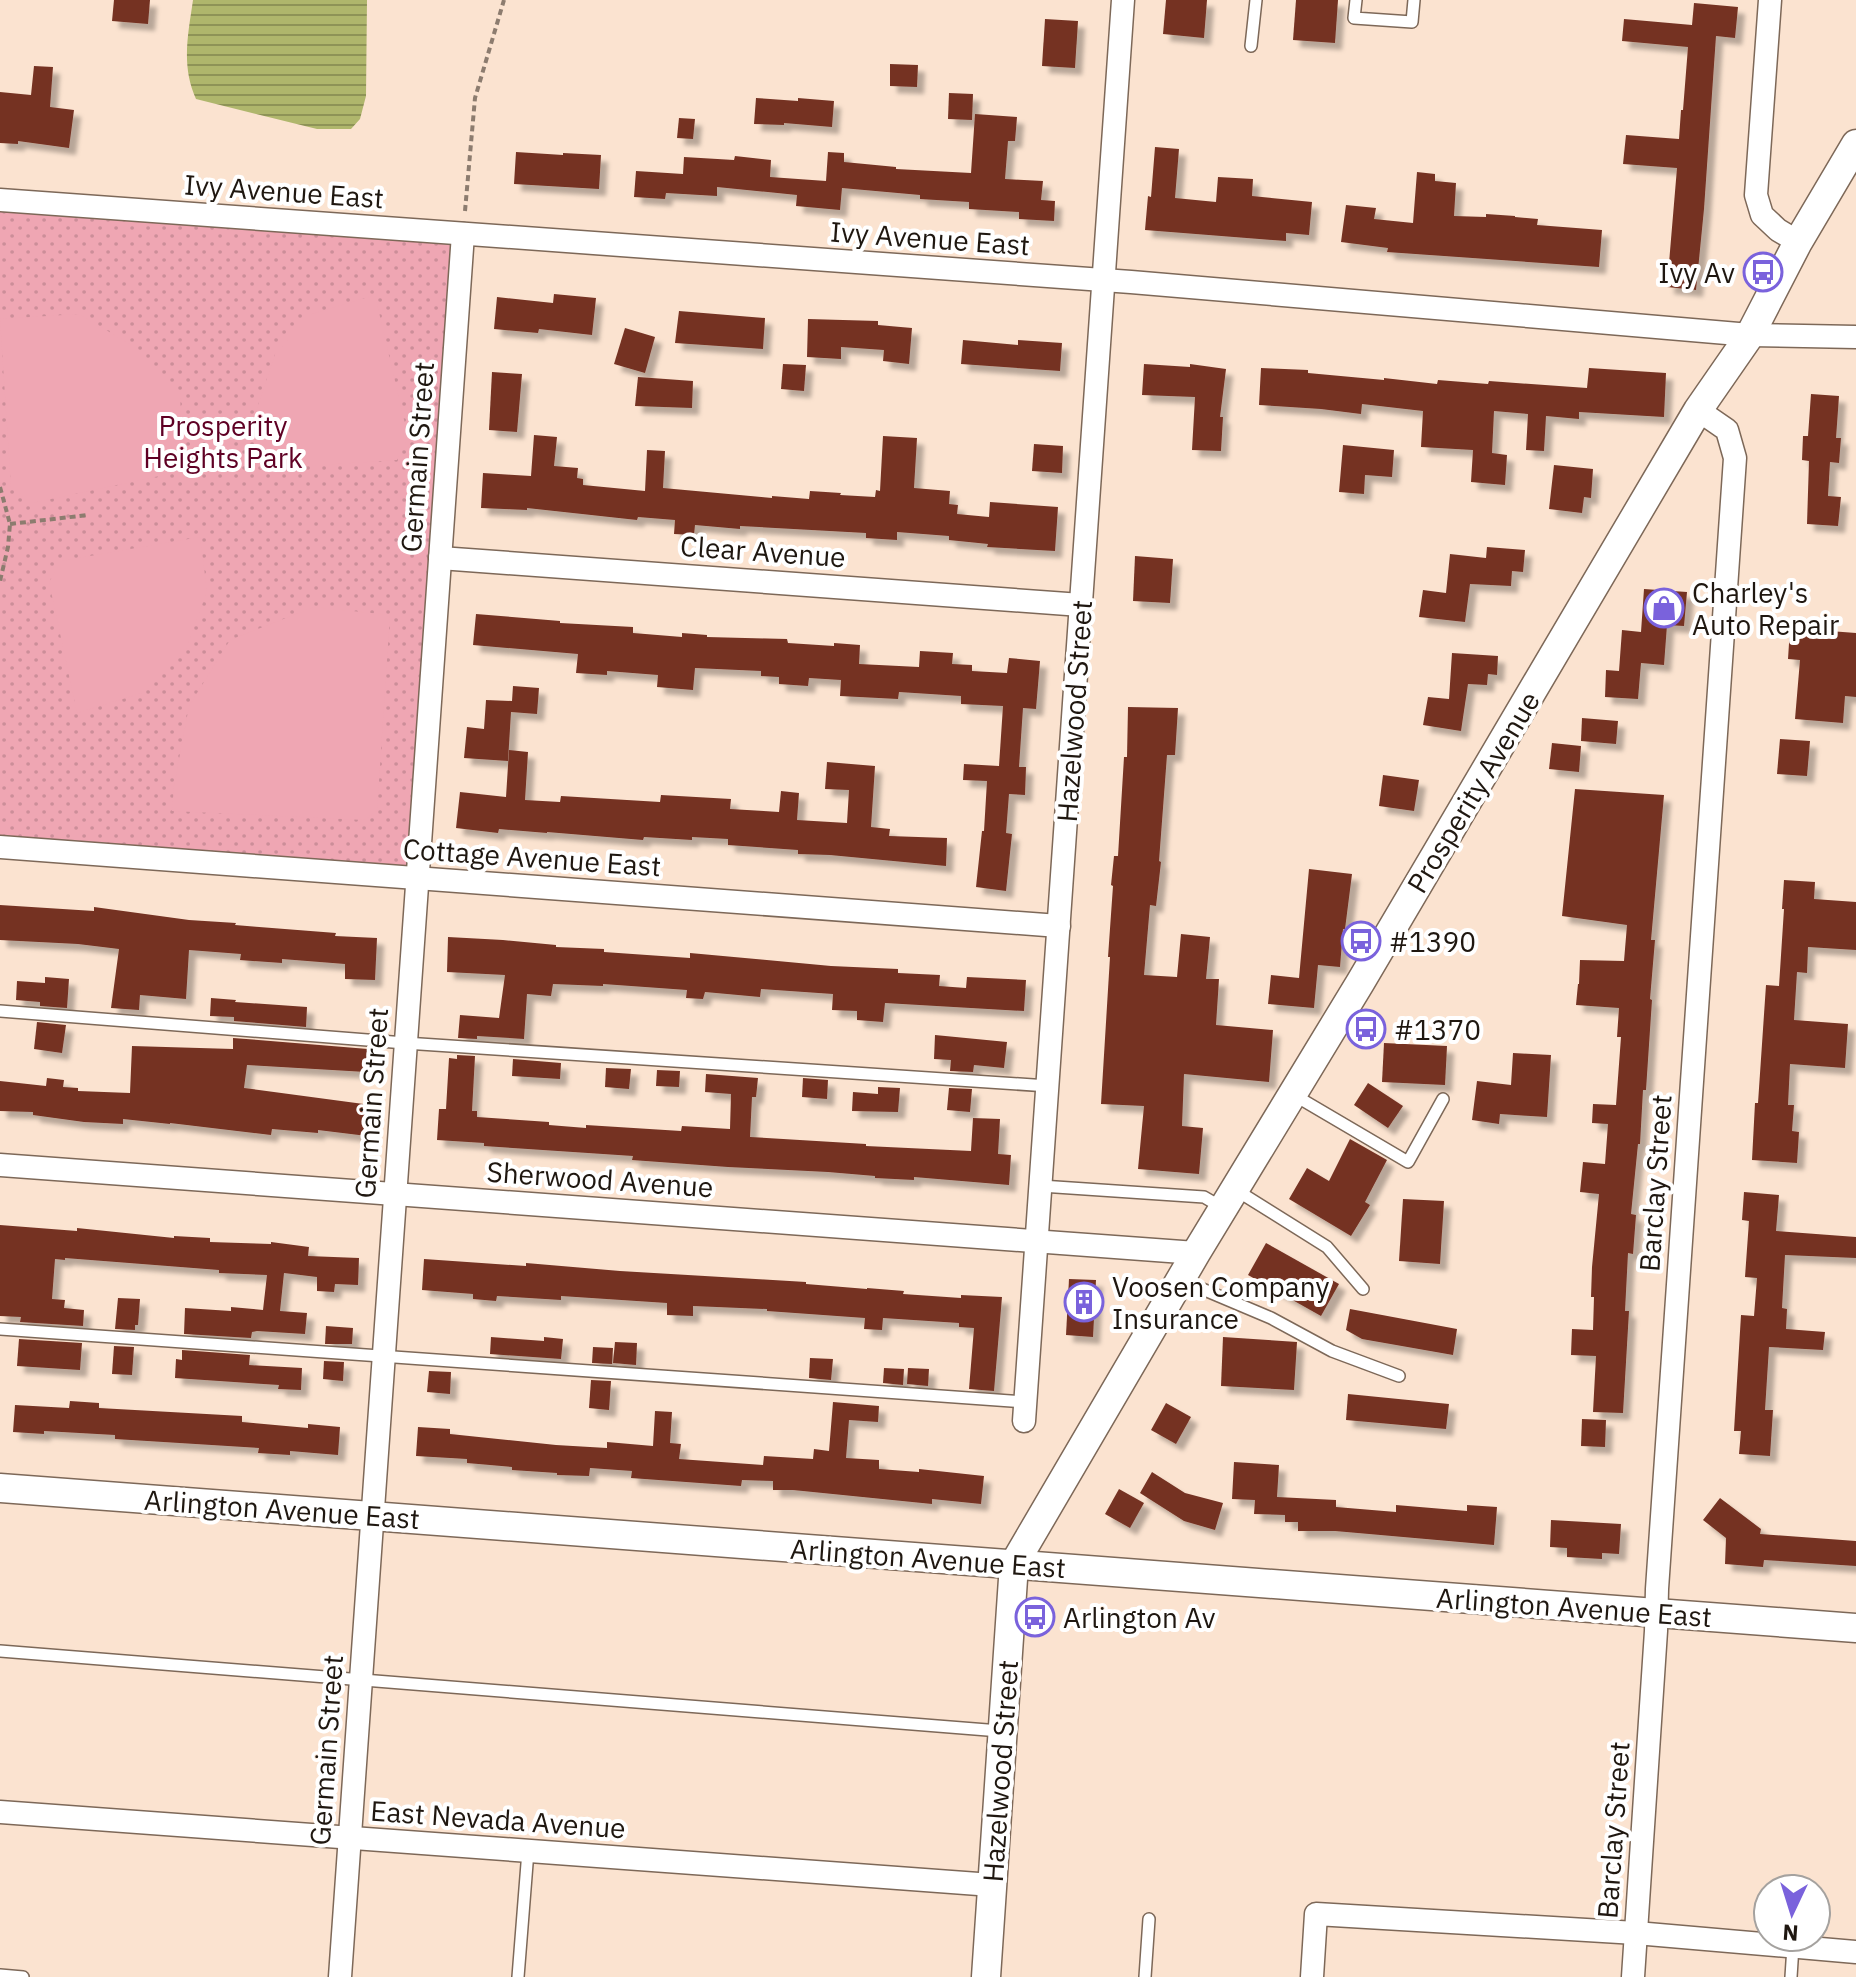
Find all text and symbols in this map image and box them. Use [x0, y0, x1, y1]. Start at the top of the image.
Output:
street label: Ivy Avenue East [183, 166, 385, 216]
street label: Ivy Avenue East [829, 213, 1031, 263]
bus stop icon: Ivy Av [1742, 251, 1784, 293]
place label: Ivy Av [1658, 254, 1735, 291]
street label: Germain Street [392, 361, 442, 553]
park label: Prosperity Heights Park [143, 407, 303, 476]
street label: Clear Avenue [679, 527, 847, 575]
place label: Charley's Auto Repair [1692, 574, 1839, 643]
shop icon: Charley's Auto Repair [1643, 587, 1685, 629]
street label: Hazelwood Street [1048, 599, 1100, 823]
street label: Prosperity Avenue [1398, 684, 1548, 900]
street label: Cottage Avenue East [402, 830, 662, 884]
bus stop icon: #1390 [1340, 920, 1382, 962]
place label: #1390 [1389, 923, 1476, 960]
street label: Germain Street [346, 1007, 396, 1199]
bus stop icon: #1370 [1345, 1008, 1387, 1050]
place label: #1370 [1394, 1011, 1481, 1048]
street label: Barclay Street [1630, 1093, 1680, 1273]
street label: Sherwood Avenue [485, 1153, 715, 1205]
place label: Voosen Company Insurance [1112, 1268, 1329, 1337]
building icon: Voosen Company Insurance [1063, 1281, 1105, 1323]
street label: Arlington Avenue East [143, 1481, 421, 1537]
street label: Arlington Avenue East [789, 1530, 1067, 1586]
street label: Arlington Avenue East [1435, 1579, 1713, 1635]
bus stop icon: Arlington Av [1014, 1596, 1056, 1638]
place label: Arlington Av [1063, 1599, 1216, 1636]
street label: Germain Street [301, 1654, 351, 1846]
street label: Hazelwood Street [974, 1659, 1026, 1883]
street label: Barclay Street [1588, 1740, 1638, 1920]
street label: East Nevada Avenue [369, 1792, 627, 1846]
north arrow [1752, 1873, 1832, 1953]
text: N [1782, 1918, 1800, 1948]

